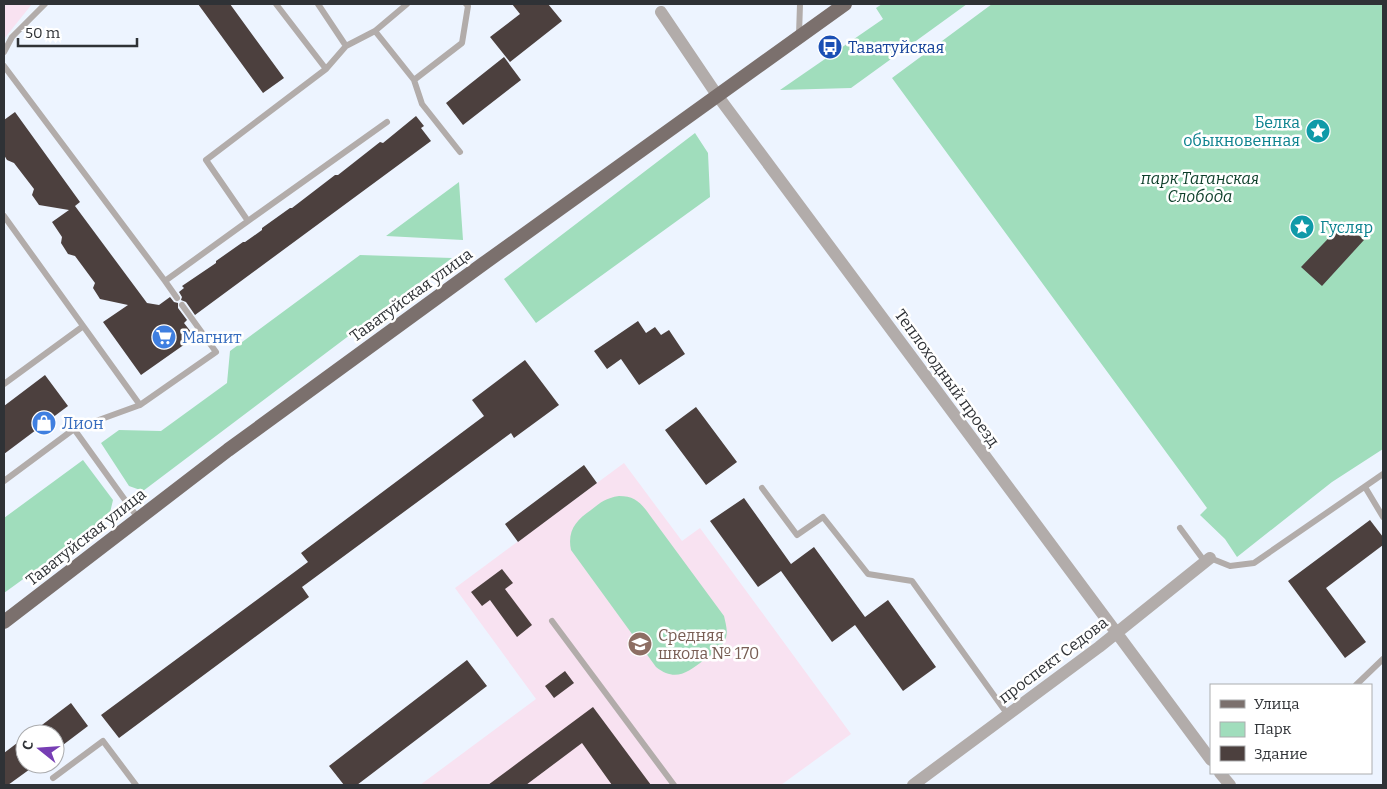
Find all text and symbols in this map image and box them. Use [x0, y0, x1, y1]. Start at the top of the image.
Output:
scale bar [18, 15, 136, 47]
text: 50 m [25, 24, 61, 42]
bus stop icon: Таватуйская [817, 34, 843, 60]
place label: Таватуйская [848, 38, 944, 57]
place label: Белка обыкновенная [1183, 113, 1300, 150]
place icon: Белка обыкновенная [1305, 118, 1331, 144]
park label: парк Таганская Слобода [1140, 169, 1259, 206]
place icon: Гусляр [1289, 214, 1315, 240]
place label: Гусляр [1320, 218, 1373, 237]
street label: Таватуйская улица [346, 244, 476, 346]
street label: Теплоходный проезд [891, 306, 1003, 451]
supermarket icon: Магнит [151, 324, 177, 350]
place label: Магнит [182, 328, 241, 347]
shop icon: Лион [31, 410, 57, 436]
place label: Лион [62, 414, 104, 433]
street label: Таватуйская улица [22, 484, 150, 590]
street label: проспект Седова [995, 613, 1112, 707]
place label: Средняя школа № 170 [658, 626, 759, 663]
school or university icon: Средняя школа № 170 [627, 631, 653, 657]
legend [1210, 684, 1372, 774]
text: Улица [1254, 695, 1300, 713]
text: Парк [1254, 720, 1292, 738]
north arrow [15, 724, 65, 774]
text: С [19, 738, 38, 752]
text: Здание [1254, 745, 1308, 763]

